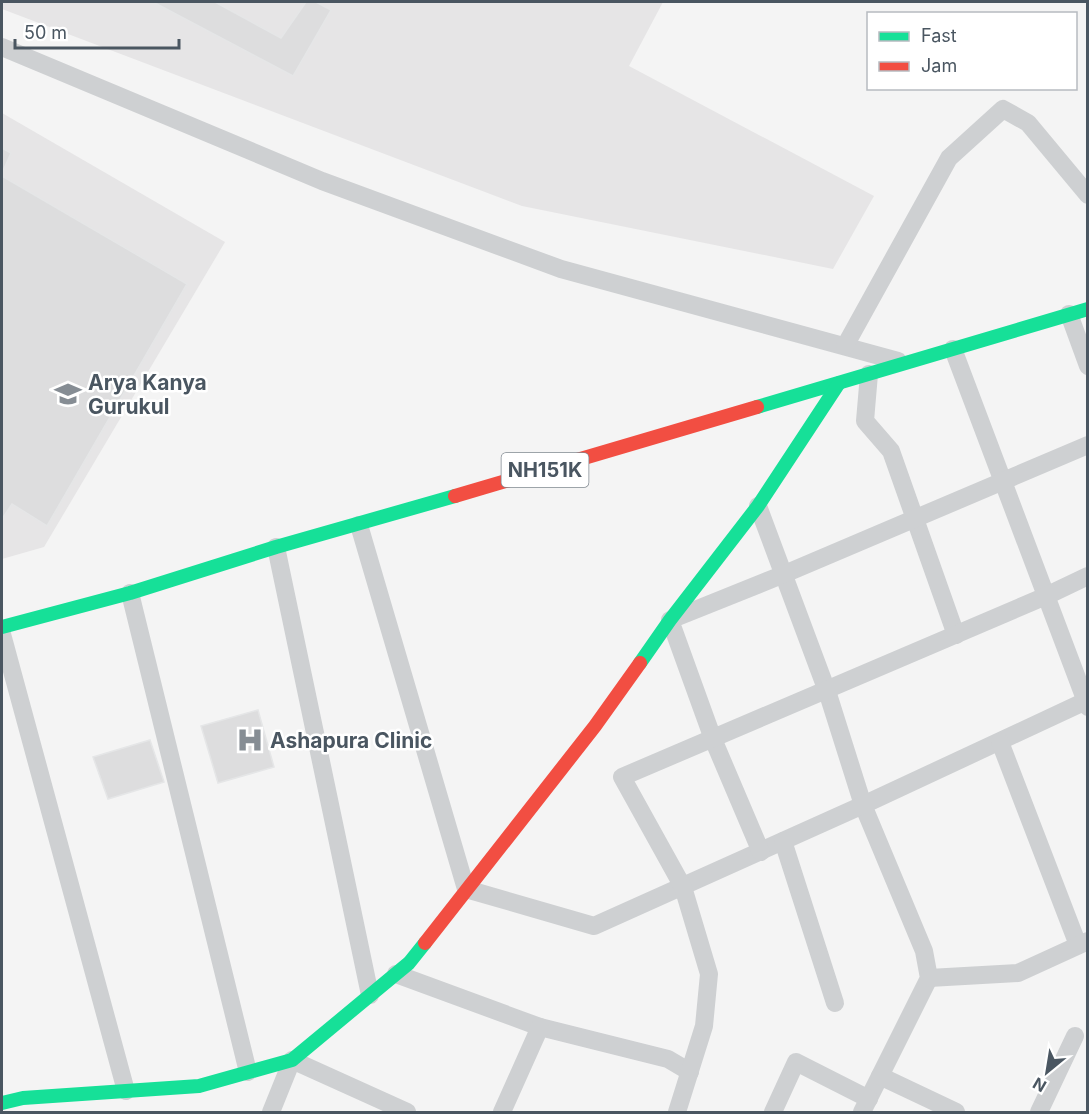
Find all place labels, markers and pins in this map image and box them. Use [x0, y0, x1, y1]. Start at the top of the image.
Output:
place label: Arya Kanya Gurukul [88, 370, 207, 419]
school or university icon: Arya Kanya Gurukul [53, 379, 83, 409]
hospital icon: Ashapura Clinic [235, 725, 265, 755]
place label: Ashapura Clinic [270, 728, 432, 753]

